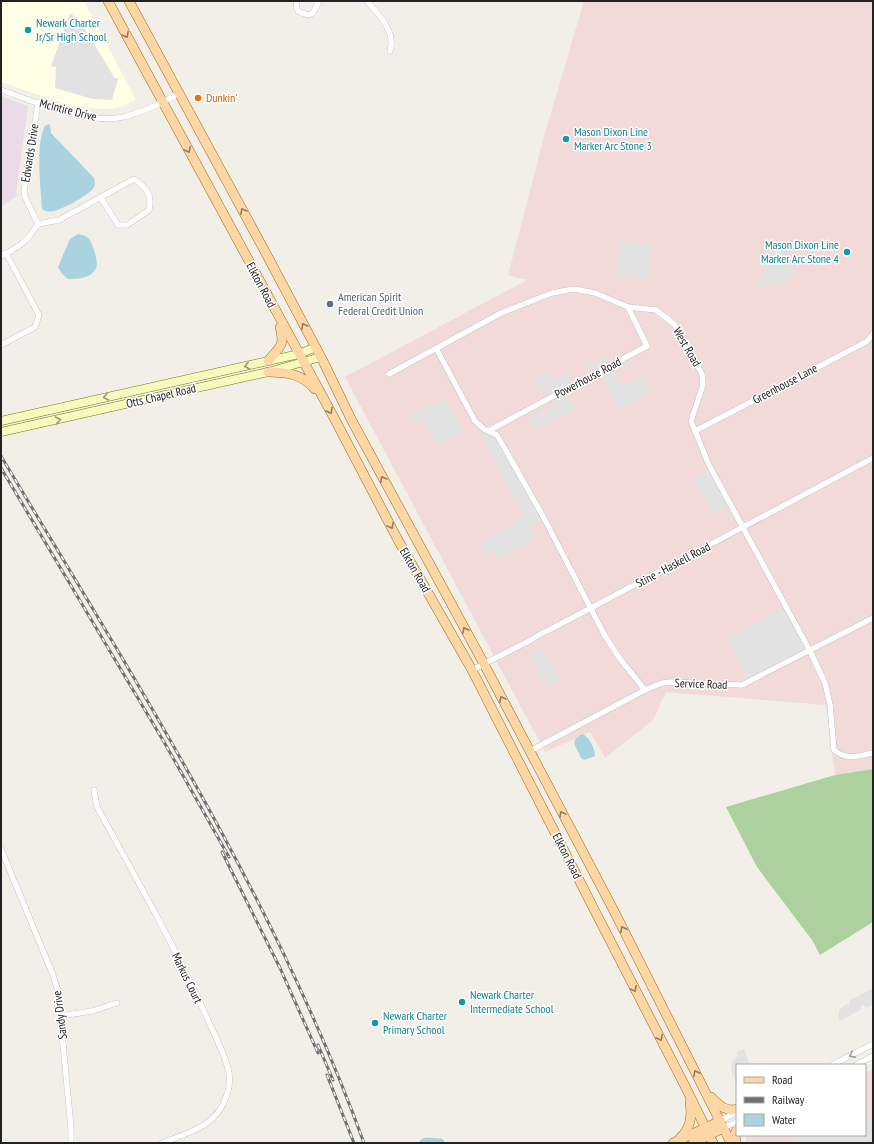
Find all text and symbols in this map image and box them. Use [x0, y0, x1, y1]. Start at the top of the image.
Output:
place label: Newark Charter Jr/Sr High School [35, 15, 107, 44]
marker: Newark Charter Jr/Sr High School [23, 25, 33, 35]
one-way arrow [122, 31, 129, 38]
place label: Dunkin' [206, 90, 237, 105]
marker: Dunkin' [193, 93, 203, 103]
street label: McIntire Drive [38, 95, 98, 124]
street label: Edwards Drive [17, 123, 42, 183]
place label: Mason Dixon Line Marker Arc Stone 3 [574, 124, 652, 153]
marker: Mason Dixon Line Marker Arc Stone 3 [561, 134, 571, 144]
one-way arrow [183, 146, 191, 153]
one-way arrow [241, 208, 248, 215]
place label: Mason Dixon Line Marker Arc Stone 4 [761, 237, 840, 266]
marker: Mason Dixon Line Marker Arc Stone 4 [842, 247, 852, 257]
street label: Elkton Road [243, 259, 280, 310]
place label: American Spirit Federal Credit Union [338, 289, 423, 318]
marker: American Spirit Federal Credit Union [325, 299, 335, 309]
one-way arrow [301, 323, 309, 330]
street label: West Road [670, 324, 705, 369]
street label: Powerhouse Road [552, 354, 624, 401]
street label: Greenhouse Lane [750, 360, 820, 407]
one-way arrow [244, 361, 250, 369]
street label: Otts Chapel Road [124, 380, 197, 411]
one-way arrow [103, 393, 110, 401]
one-way arrow [326, 407, 333, 415]
one-way arrow [55, 416, 61, 424]
one-way arrow [381, 475, 388, 483]
one-way arrow [386, 522, 394, 530]
street label: Stine - Haskell Road [633, 539, 713, 591]
street label: Elkton Road [397, 545, 434, 595]
one-way arrow [462, 627, 470, 634]
street label: Service Road [674, 675, 728, 692]
one-way arrow [499, 695, 506, 703]
one-way arrow [560, 810, 567, 818]
street label: Elkton Road [550, 830, 585, 881]
one-way arrow [620, 925, 628, 933]
street label: Markus Court [169, 950, 206, 1006]
one-way arrow [630, 985, 637, 992]
place label: Newark Charter Intermediate School [470, 987, 554, 1016]
street label: Sandy Drive [49, 990, 70, 1040]
marker: Newark Charter Intermediate School [457, 997, 467, 1007]
place label: Newark Charter Primary School [383, 1008, 448, 1037]
marker: Newark Charter Primary School [370, 1018, 380, 1028]
one-way arrow [655, 1034, 663, 1041]
one-way arrow [849, 1050, 857, 1057]
legend [736, 1064, 866, 1136]
one-way arrow [693, 1070, 701, 1078]
text: Road [772, 1072, 792, 1087]
text: Railway [772, 1092, 805, 1107]
text: Water [772, 1112, 797, 1127]

